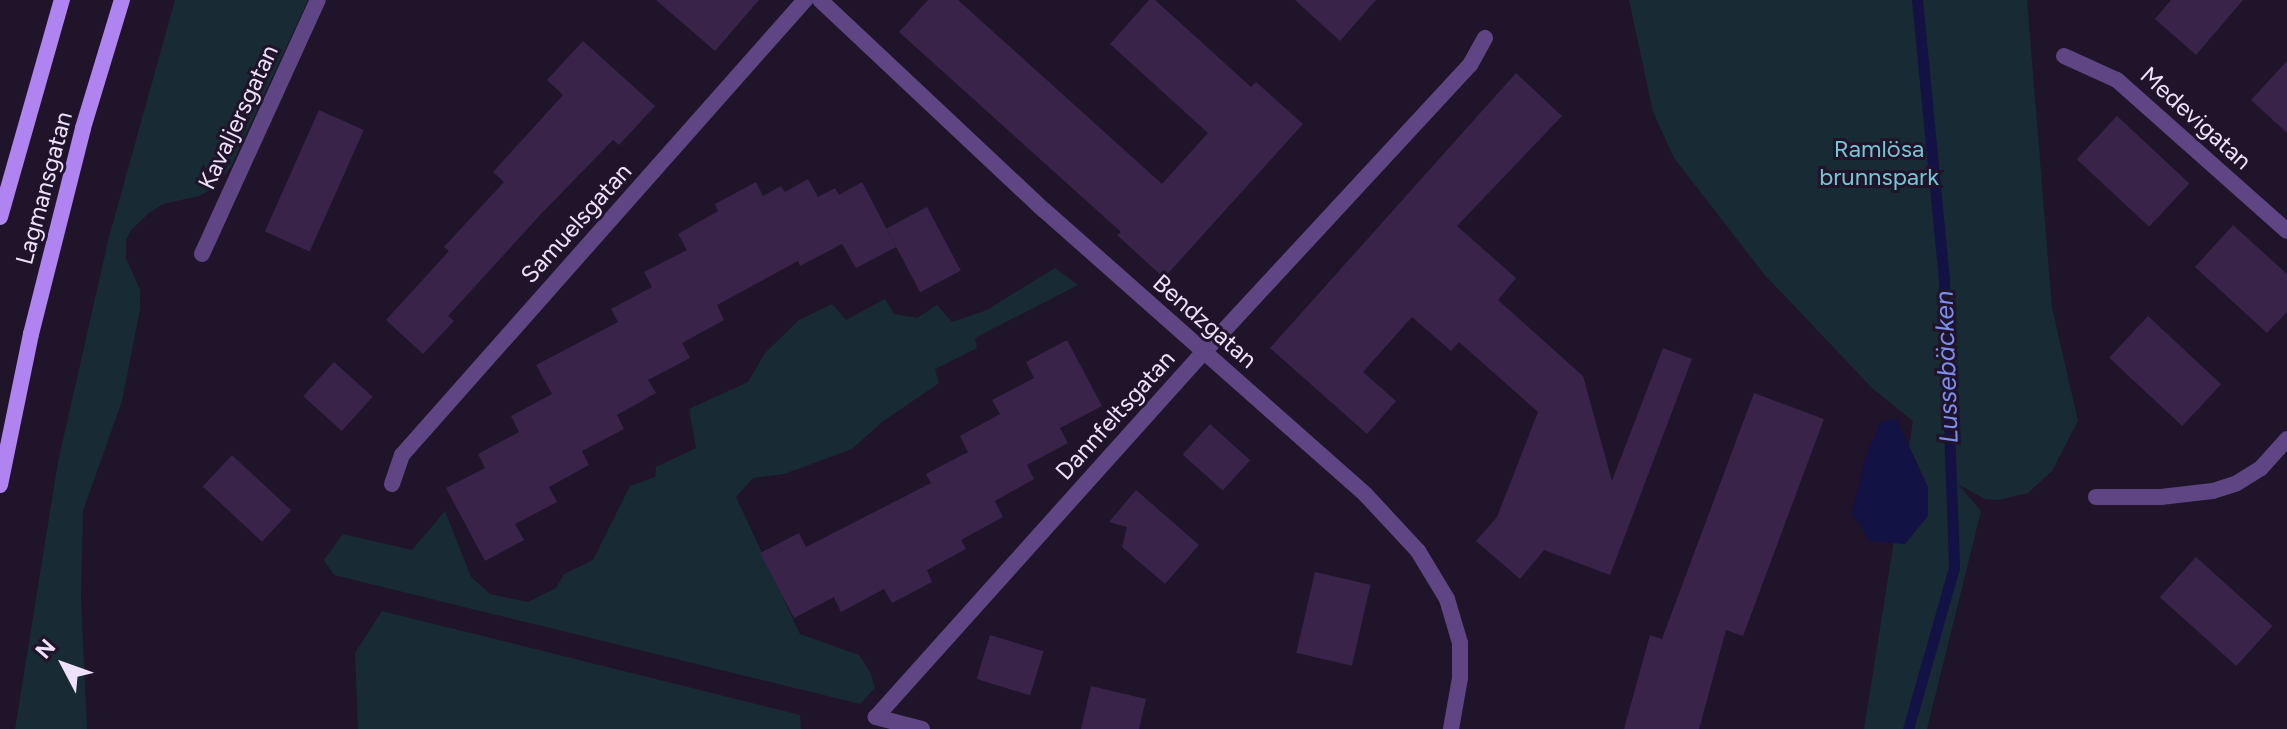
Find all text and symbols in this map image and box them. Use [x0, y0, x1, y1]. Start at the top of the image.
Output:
street label: Kavaljersgatan [192, 40, 284, 194]
street label: Medevigatan [2135, 61, 2257, 175]
street label: Lagmansgatan [10, 108, 78, 268]
park label: Ramlösa brunnspark [1819, 135, 1939, 191]
street label: Samuelsgatan [515, 157, 637, 289]
street label: Bendzgatan [1147, 268, 1263, 374]
water label: Lussebäcken [1929, 290, 1965, 444]
street label: Dannfeltsgatan [1049, 344, 1181, 486]
north arrow [24, 625, 104, 705]
text: N [30, 634, 61, 664]

